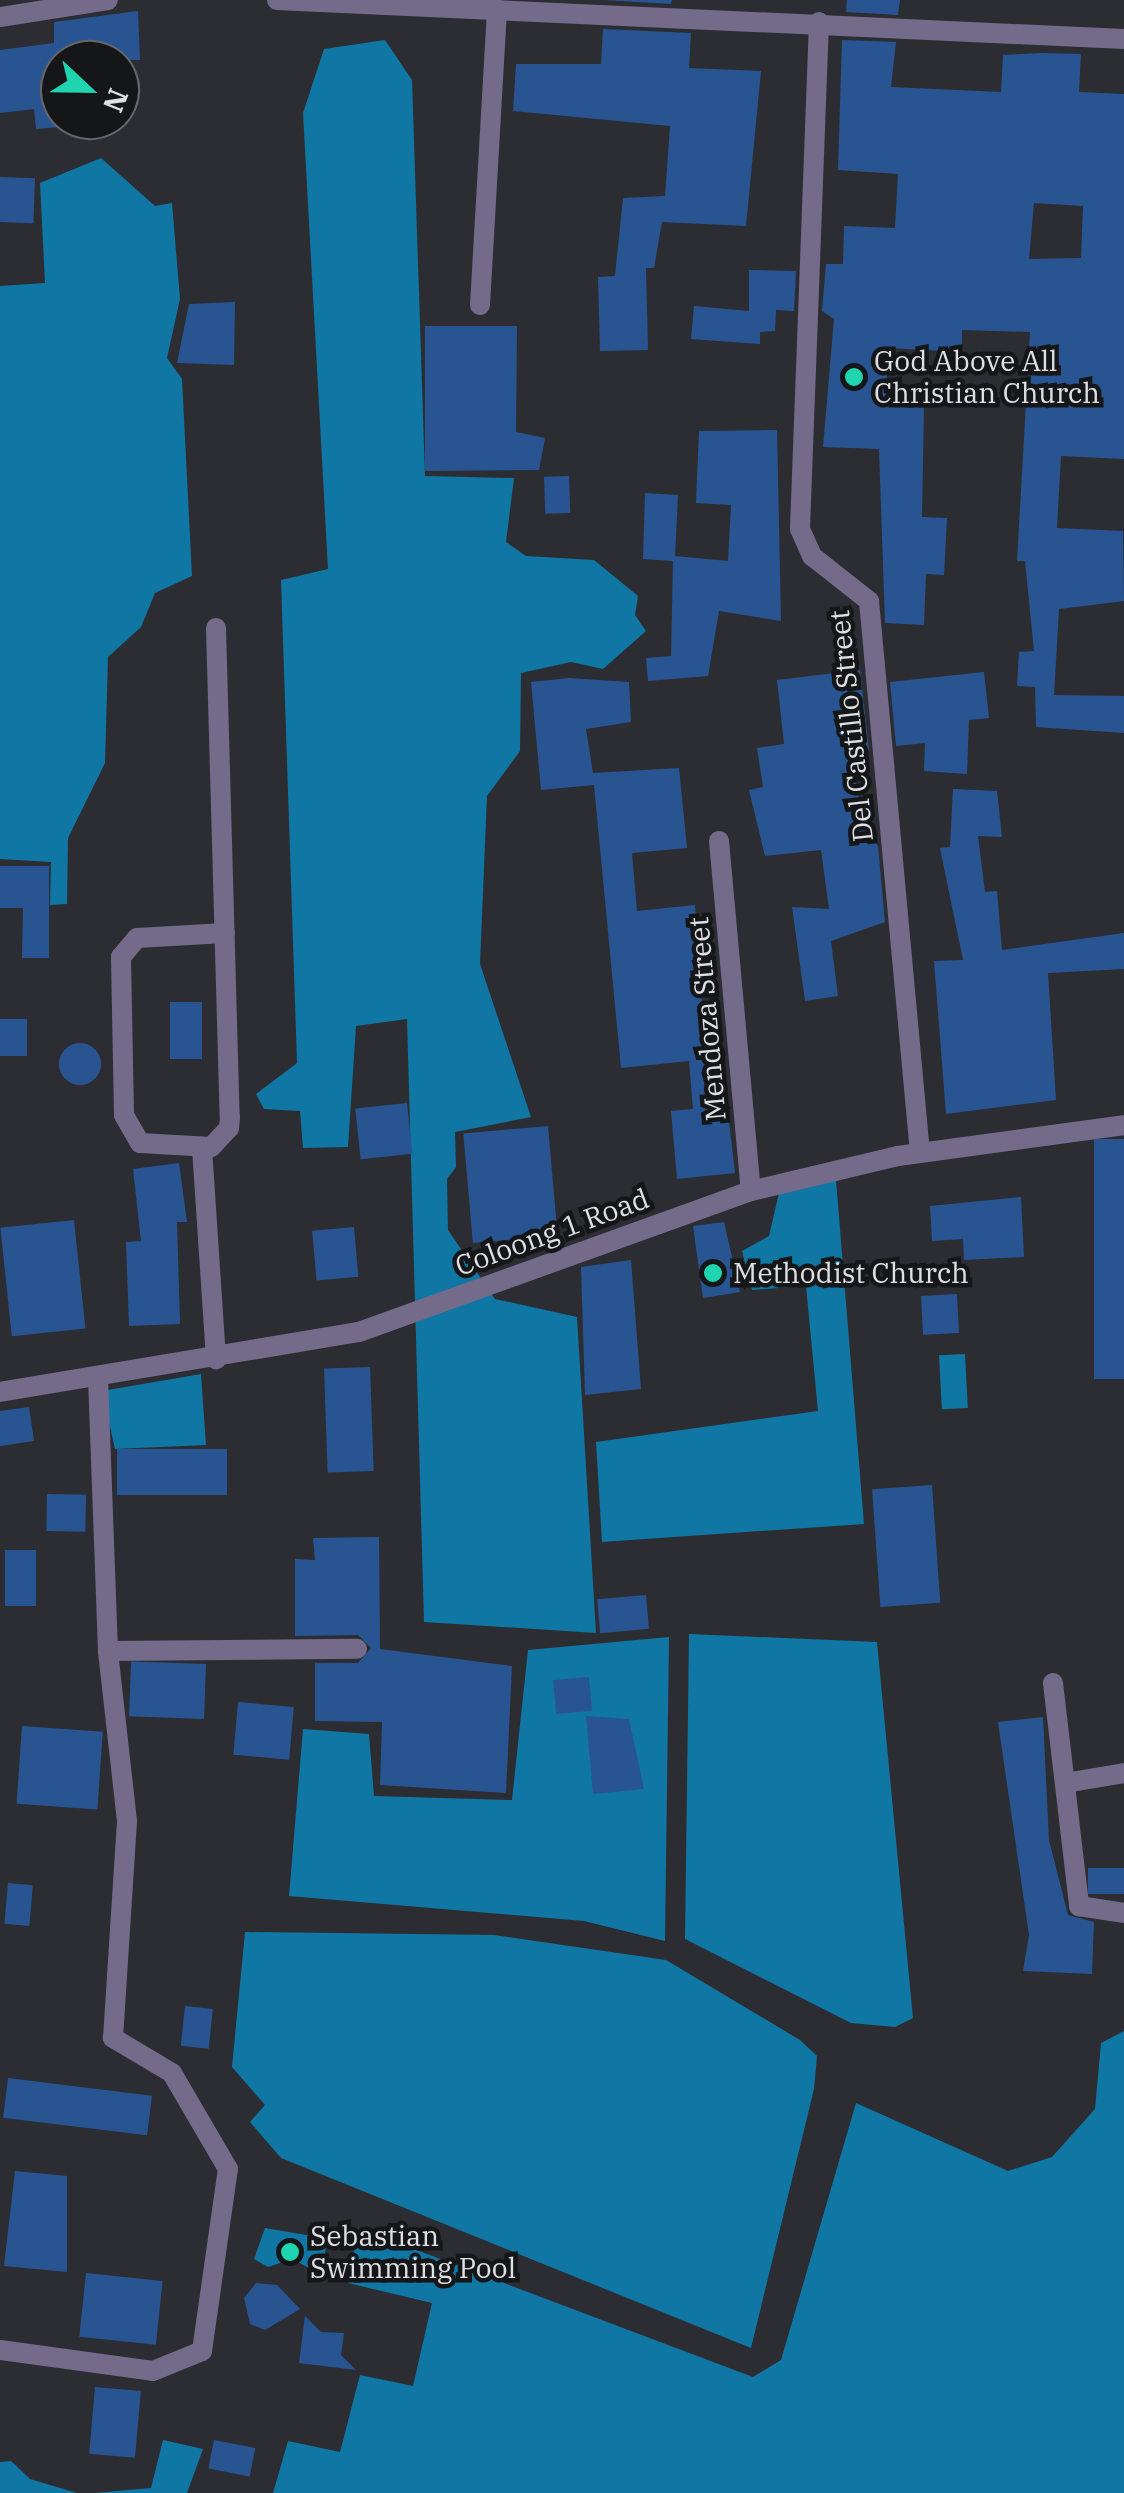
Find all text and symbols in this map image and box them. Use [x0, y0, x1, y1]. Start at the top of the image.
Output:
north arrow [40, 40, 140, 140]
text: N [95, 83, 138, 118]
place label: God Above All Christian Church [874, 344, 1100, 410]
marker: God Above All Christian Church [843, 366, 865, 388]
street label: Del Castillo Street [822, 608, 880, 844]
street label: Mendoza Street [681, 916, 733, 1122]
street label: Coloong 1 Road [451, 1181, 653, 1283]
place label: Methodist Church [733, 1256, 969, 1290]
marker: Methodist Church [702, 1262, 724, 1284]
place label: Sebastian Swimming Pool [310, 2219, 516, 2285]
marker: Sebastian Swimming Pool [279, 2241, 301, 2263]

